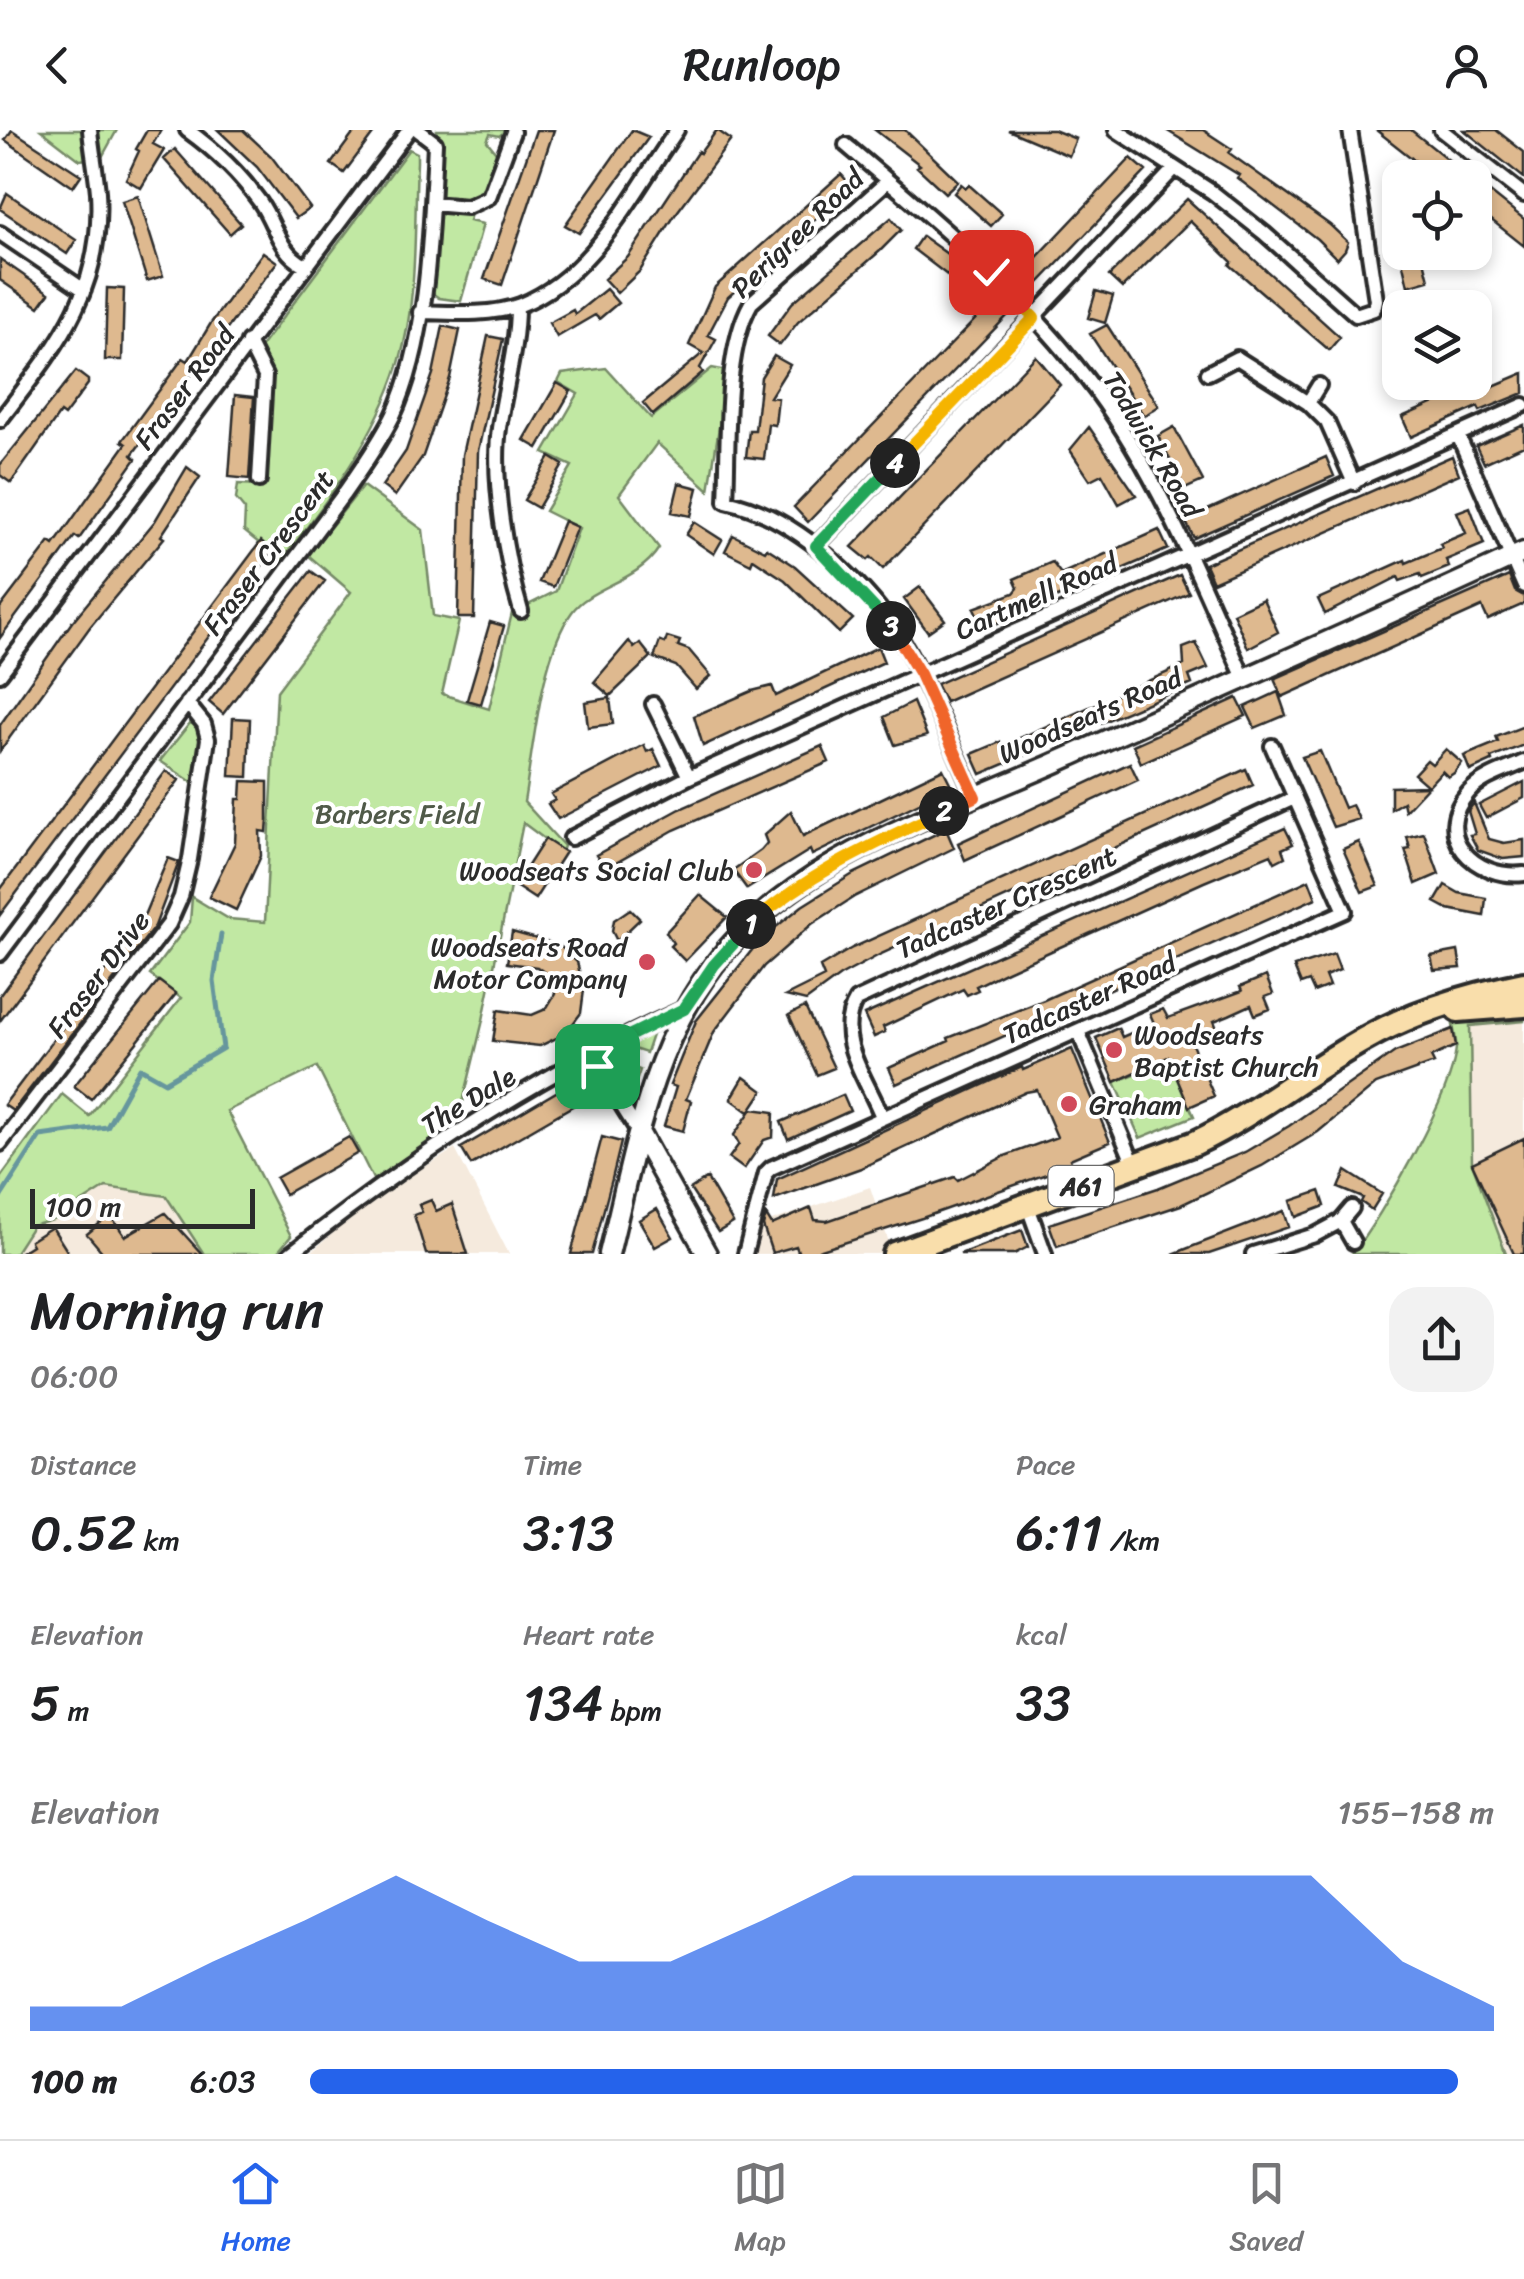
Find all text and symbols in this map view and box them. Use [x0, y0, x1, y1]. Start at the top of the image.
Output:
text: Runloop [683, 25, 841, 105]
icon: back [30, 38, 85, 93]
icon: person [1439, 38, 1494, 93]
street label: Perigree Road [719, 155, 878, 311]
map controls [1382, 160, 1492, 400]
button: locate [1382, 160, 1492, 270]
pin [949, 230, 1034, 315]
icon: check [964, 245, 1019, 300]
button: layers [1382, 290, 1492, 400]
street label: Fraser Road [121, 312, 249, 461]
street label: Todwick Road [1089, 361, 1217, 529]
pin: 4 [870, 438, 920, 488]
text: 4 [886, 438, 904, 487]
street label: Fraser Crescent [189, 459, 348, 646]
street label: Cartmell Road [947, 538, 1128, 654]
pin: 3 [866, 601, 916, 651]
text: 3 [883, 601, 899, 650]
street label: Woodseats Road [990, 652, 1192, 778]
pin: 2 [919, 786, 969, 836]
text: 2 [936, 786, 952, 835]
park label: Barbers Field [315, 789, 481, 838]
street label: Tadcaster Crescent [888, 832, 1125, 973]
place label: Woodseats Social Club [459, 846, 734, 895]
marker: Woodseats Social Club [743, 859, 765, 881]
pin: 1 [726, 899, 776, 949]
text: 1 [745, 899, 757, 948]
street label: Fraser Drive [34, 900, 163, 1049]
place label: Woodseats Road Motor Company [430, 922, 629, 1003]
street label: Tadcaster Road [994, 937, 1186, 1059]
marker: Woodseats Road Motor Company [636, 951, 658, 973]
place label: Woodseats Baptist Church [1134, 1010, 1319, 1091]
pin [555, 1024, 640, 1109]
icon: arrive [570, 1039, 625, 1094]
marker: Woodseats Baptist Church [1103, 1039, 1125, 1061]
street label: The Dale [411, 1053, 526, 1148]
place label: Graham [1089, 1080, 1182, 1129]
marker: Graham [1058, 1093, 1080, 1115]
road number: A61 [1048, 1166, 1114, 1206]
text: 100 m [45, 1182, 121, 1231]
scale bar [30, 1184, 255, 1228]
text: Morning run [30, 1262, 324, 1359]
button: share [1389, 1287, 1494, 1392]
text: 06:00 [30, 1348, 119, 1405]
text: Distance [30, 1440, 136, 1489]
text: Time [523, 1440, 582, 1489]
text: Pace [1016, 1440, 1075, 1489]
text: 0.52 [30, 1489, 136, 1578]
text: 3:13 [523, 1489, 614, 1578]
text: 6:11 [1016, 1489, 1102, 1578]
text: km [136, 1516, 180, 1565]
text: /km [1102, 1516, 1160, 1565]
text: Elevation [30, 1610, 143, 1659]
text: Heart rate [523, 1610, 654, 1659]
text: kcal [1016, 1610, 1067, 1659]
text: 5 [30, 1659, 61, 1748]
text: 134 [523, 1659, 603, 1748]
text: 33 [1016, 1659, 1071, 1748]
text: m [61, 1686, 89, 1735]
text: bpm [603, 1686, 662, 1735]
text: Elevation [30, 1784, 160, 1841]
text: 155–158 m [1338, 1784, 1494, 1841]
text: 100 m [30, 2053, 117, 2110]
text: 6:03 [190, 2053, 256, 2110]
tab: Home [221, 2156, 291, 2265]
tab: Map [733, 2156, 788, 2265]
tab: Saved [1229, 2156, 1303, 2265]

